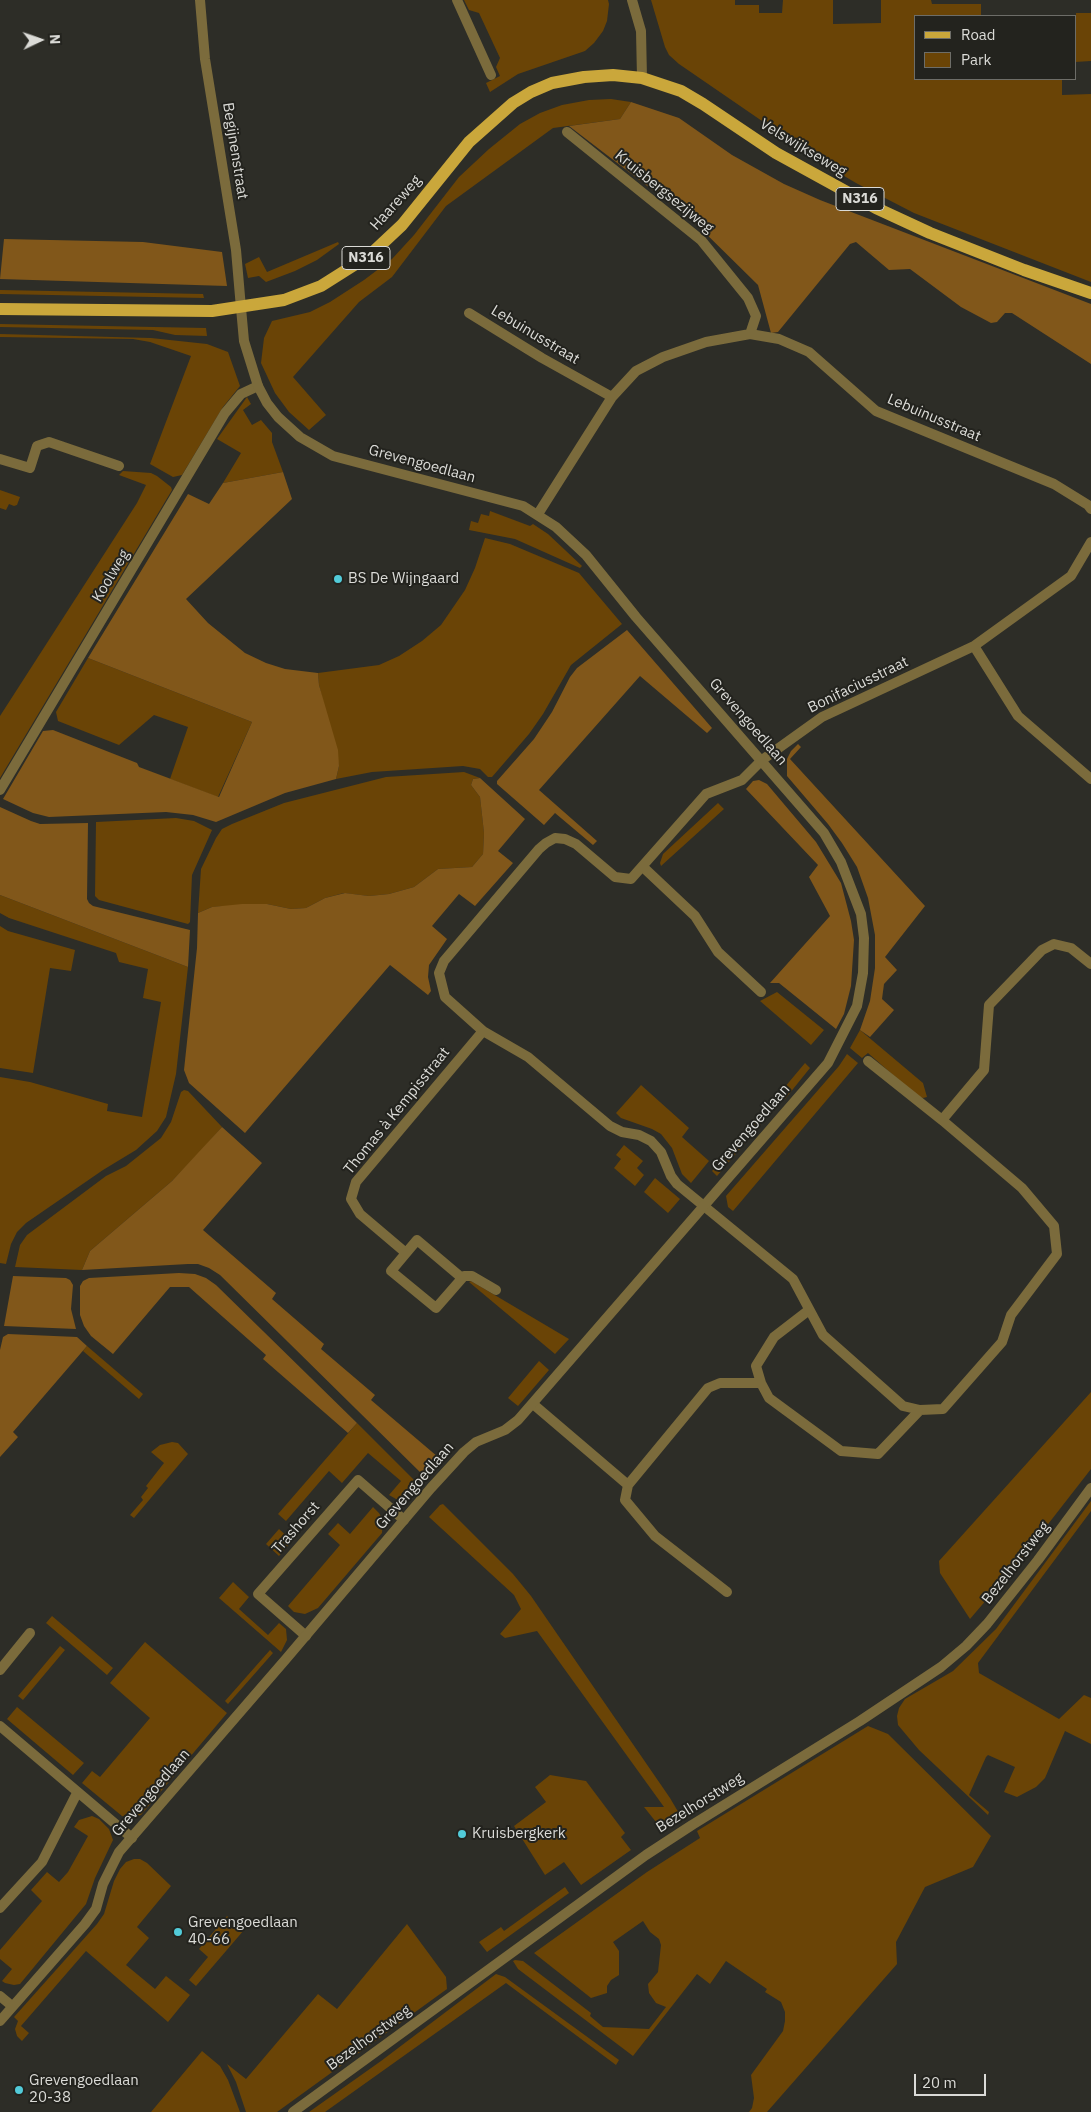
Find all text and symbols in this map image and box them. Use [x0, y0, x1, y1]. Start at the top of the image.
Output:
north arrow [15, 15, 65, 65]
legend [914, 15, 1076, 80]
text: Road [961, 25, 996, 44]
text: N [46, 34, 64, 45]
text: Park [961, 50, 991, 69]
street label: Begijnenstraat [218, 101, 252, 201]
street label: Velswijkseweg [756, 115, 850, 181]
street label: Kruisbergsezijweg [611, 147, 717, 237]
street label: Haareweg [367, 172, 425, 234]
road number: N316 [836, 188, 884, 210]
road number: N316 [342, 247, 390, 270]
street label: Lebuinusstraat [487, 302, 583, 368]
street label: Lebuinusstraat [884, 390, 984, 446]
street label: Grevengoedlaan [367, 441, 477, 487]
street label: Koolweg [88, 547, 134, 605]
place label: BS De Wijngaard [348, 570, 459, 588]
marker: BS De Wijngaard [332, 573, 344, 585]
street label: Bonifaciusstraat [805, 653, 911, 717]
street label: Grevengoedlaan [705, 675, 791, 769]
street label: Thomas à Kempisstraat [340, 1044, 454, 1178]
street label: Grevengoedlaan [708, 1081, 794, 1175]
street label: Grevengoedlaan [372, 1439, 458, 1533]
street label: Trashorst [268, 1498, 324, 1558]
street label: Bezelhorstweg [978, 1518, 1054, 1608]
street label: Grevengoedlaan [108, 1746, 194, 1840]
street label: Bezelhorstweg [653, 1769, 747, 1837]
place label: Kruisbergkerk [472, 1825, 566, 1843]
marker: Kruisbergkerk [456, 1828, 468, 1840]
place label: Grevengoedlaan 40-66 [188, 1914, 298, 1949]
marker: Grevengoedlaan 40-66 [172, 1926, 184, 1938]
street label: Bezelhorstweg [323, 2001, 415, 2075]
scale bar [916, 2064, 988, 2096]
place label: Grevengoedlaan 20-38 [29, 2072, 139, 2107]
text: 20 m [922, 2073, 957, 2092]
marker: Grevengoedlaan 20-38 [13, 2084, 25, 2096]

